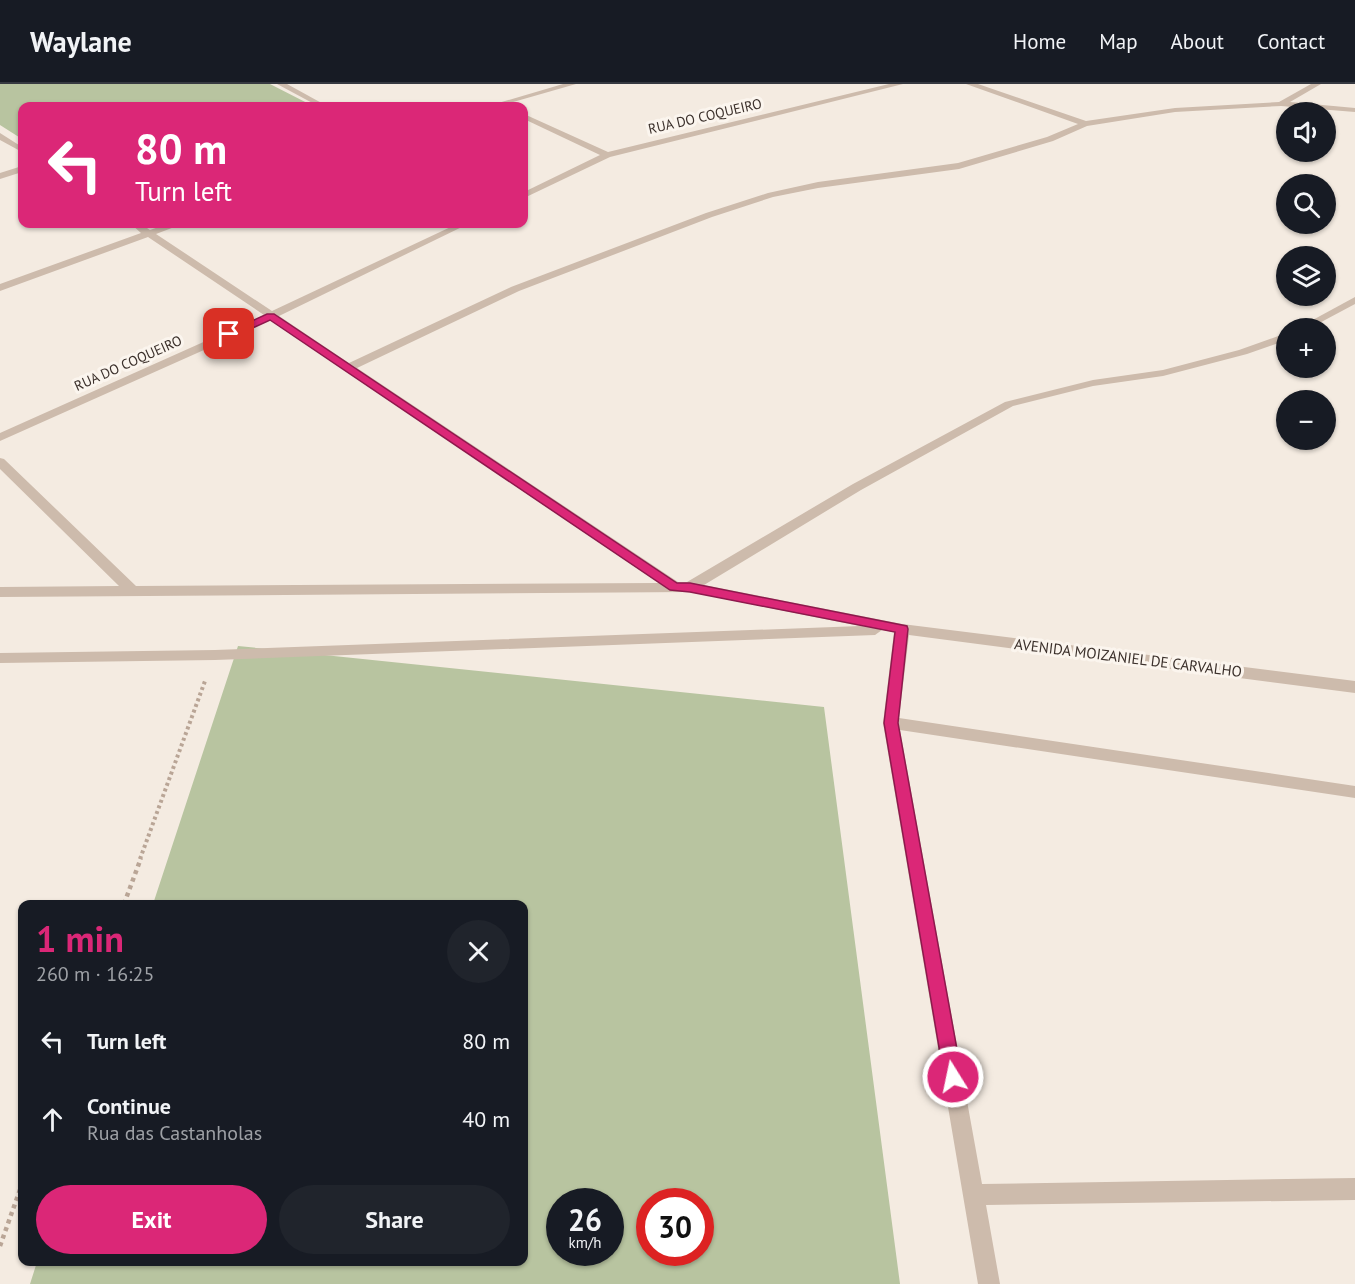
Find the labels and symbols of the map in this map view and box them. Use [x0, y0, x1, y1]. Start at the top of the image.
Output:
street label: RUA DO COQUEIRO [646, 94, 764, 138]
pin [203, 308, 254, 359]
street label: RUA DO COQUEIRO [71, 331, 185, 395]
street label: AVENIDA MOIZANIEL DE CARVALHO [1013, 634, 1243, 681]
position arrow [921, 1045, 985, 1109]
speed limit sign: 30 [636, 1188, 714, 1266]

